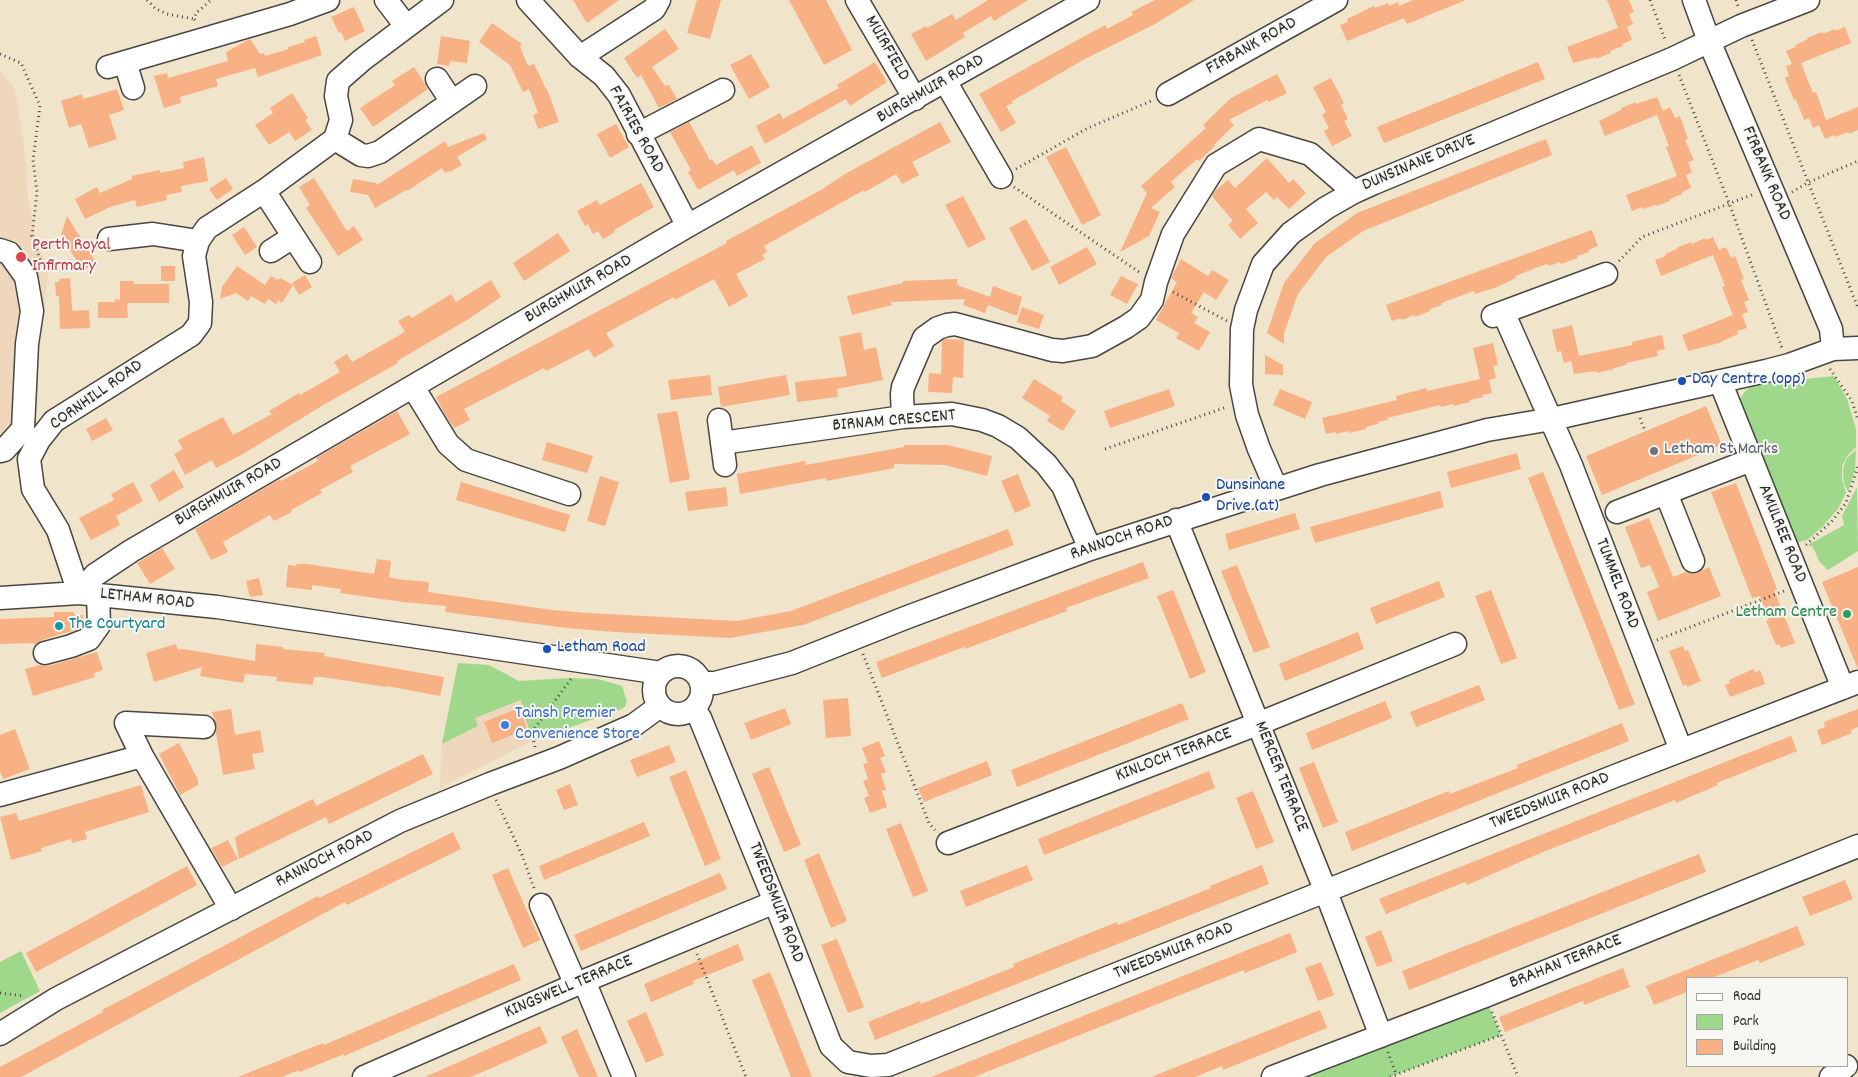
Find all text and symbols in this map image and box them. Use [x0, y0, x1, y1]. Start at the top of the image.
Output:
street label: MUIRFIELD [859, 12, 913, 86]
street label: FIRBANK ROAD [1203, 13, 1301, 81]
street label: BURGHMUIR ROAD [874, 51, 988, 129]
street label: FAIRIES ROAD [602, 83, 668, 177]
street label: FIRBANK ROAD [1735, 124, 1795, 224]
street label: DUNSINANE DRIVE [1359, 130, 1479, 198]
place label: Perth Royal Infirmary [32, 236, 111, 278]
marker: Perth Royal Infirmary [14, 250, 28, 264]
street label: BURGHMUIR ROAD [522, 251, 636, 329]
street label: CORNHILL ROAD [46, 356, 148, 436]
place label: Day Centre (opp) [1692, 370, 1805, 392]
marker: Day Centre (opp) [1676, 375, 1688, 387]
street label: BIRNAM CRESCENT [832, 406, 956, 438]
place label: Letham St Marks [1664, 440, 1778, 462]
marker: Letham St Marks [1648, 445, 1660, 457]
street label: BURGHMUIR ROAD [172, 454, 286, 532]
place label: Dunsinane Drive (at) [1216, 476, 1285, 518]
street label: AMULREE ROAD [1752, 482, 1810, 586]
marker: Dunsinane Drive (at) [1200, 491, 1212, 503]
street label: RANNOCH ROAD [1068, 511, 1176, 567]
street label: TUMMEL ROAD [1589, 536, 1643, 632]
street label: LETHAM ROAD [99, 584, 195, 616]
place label: Letham Centre [1736, 603, 1837, 625]
marker: Letham Centre [1841, 608, 1853, 620]
place label: The Courtyard [69, 615, 165, 637]
marker: The Courtyard [53, 620, 65, 632]
place label: Letham Road [557, 638, 646, 660]
marker: Letham Road [541, 643, 553, 655]
place label: Tainsh Premier Convenience Store [515, 704, 640, 746]
marker: Tainsh Premier Convenience Store [499, 719, 511, 731]
street label: MERCER TERRACE [1248, 719, 1312, 835]
street label: KINLOCH TERRACE [1113, 724, 1235, 788]
street label: TWEEDSMUIR ROAD [1487, 768, 1613, 836]
street label: RANNOCH ROAD [272, 826, 378, 894]
street label: TWEEDSMUIR ROAD [742, 840, 808, 966]
street label: TWEEDSMUIR ROAD [1111, 918, 1237, 986]
street label: BRAHAN TERRACE [1507, 931, 1625, 995]
street label: KINGSWELL TERRACE [502, 951, 636, 1025]
legend [1686, 977, 1848, 1067]
text: Road [1733, 986, 1761, 1008]
text: Park [1733, 1011, 1759, 1033]
text: Building [1733, 1036, 1776, 1058]

